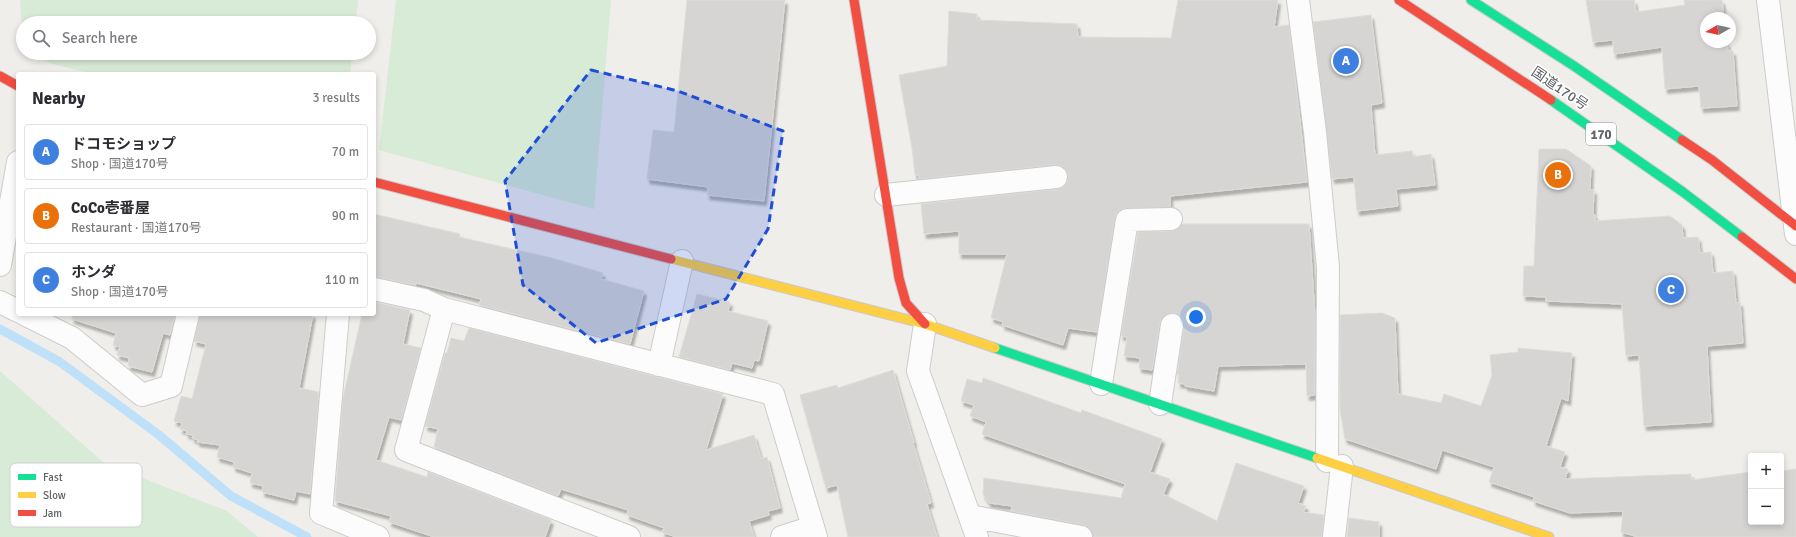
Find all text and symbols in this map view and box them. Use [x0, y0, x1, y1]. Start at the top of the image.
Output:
north arrow [1700, 12, 1736, 48]
search box [16, 16, 376, 60]
icon: search [30, 27, 52, 49]
text: Search here [62, 29, 138, 47]
pin: A [1333, 46, 1359, 76]
street label: 国道170号 [1528, 63, 1591, 114]
text: Nearby [32, 88, 85, 109]
text: 3 results [312, 90, 360, 106]
road number: 170 [1586, 123, 1616, 145]
text: ドコモショップ [71, 135, 176, 153]
text: A [42, 144, 50, 160]
text: 70 m [332, 144, 359, 160]
text: Shop · 国道170号 [71, 156, 169, 172]
pin: B [1545, 160, 1571, 190]
text: CoCo壱番屋 [71, 199, 150, 217]
text: B [42, 208, 50, 224]
text: 90 m [332, 208, 359, 224]
text: Restaurant · 国道170号 [71, 220, 202, 236]
text: ホンダ [71, 263, 116, 281]
text: C [42, 272, 50, 288]
text: 110 m [325, 272, 359, 288]
pin: C [1658, 275, 1684, 305]
text: Shop · 国道170号 [71, 284, 169, 300]
your location [1186, 307, 1206, 327]
map controls [1748, 453, 1784, 525]
button: + [1748, 453, 1784, 489]
legend [10, 463, 142, 527]
text: Fast [43, 471, 63, 484]
text: Slow [43, 489, 66, 502]
button: − [1748, 489, 1784, 525]
text: Jam [43, 507, 62, 520]

